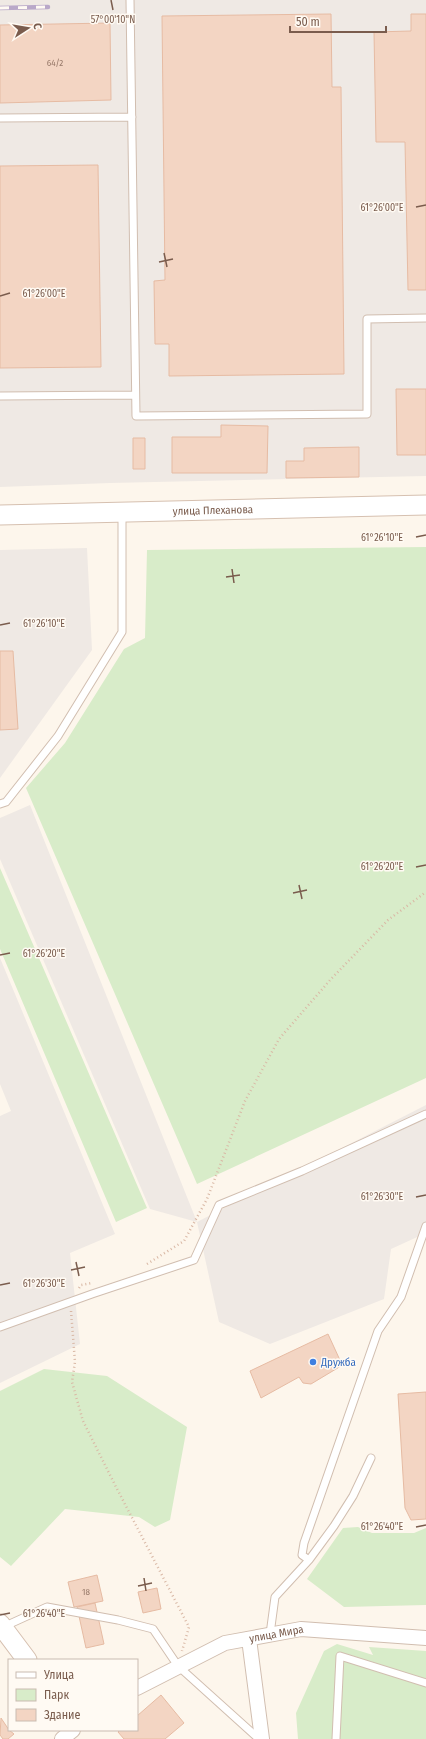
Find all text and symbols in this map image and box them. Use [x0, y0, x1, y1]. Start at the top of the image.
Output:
north arrow [8, 8, 48, 48]
scale bar [290, 8, 386, 34]
text: 57°00'10"N [91, 14, 135, 26]
text: 50 m [296, 15, 320, 29]
text: С [30, 22, 44, 30]
house number: 64/2 [47, 58, 63, 68]
text: 61°26'00"E [361, 202, 404, 214]
text: 61°26'00"E [23, 288, 66, 300]
street label: улица Плеханова [173, 503, 253, 517]
text: 61°26'10"E [361, 532, 403, 544]
text: 61°26'10"E [23, 618, 65, 630]
text: 61°26'20"E [361, 861, 403, 873]
text: 61°26'20"E [23, 948, 65, 960]
text: 61°26'30"E [361, 1191, 403, 1203]
text: 61°26'30"E [23, 1278, 65, 1290]
place label: Дружба [320, 1356, 356, 1369]
marker: Дружба [308, 1357, 318, 1367]
text: 61°26'40"E [361, 1521, 403, 1533]
house number: 18 [82, 1587, 91, 1597]
text: 61°26'40"E [23, 1608, 65, 1620]
street label: улица Мира [248, 1622, 305, 1645]
legend [8, 1659, 138, 1731]
text: Улица [43, 1668, 74, 1682]
text: Парк [44, 1688, 70, 1702]
text: Здание [44, 1708, 80, 1722]

